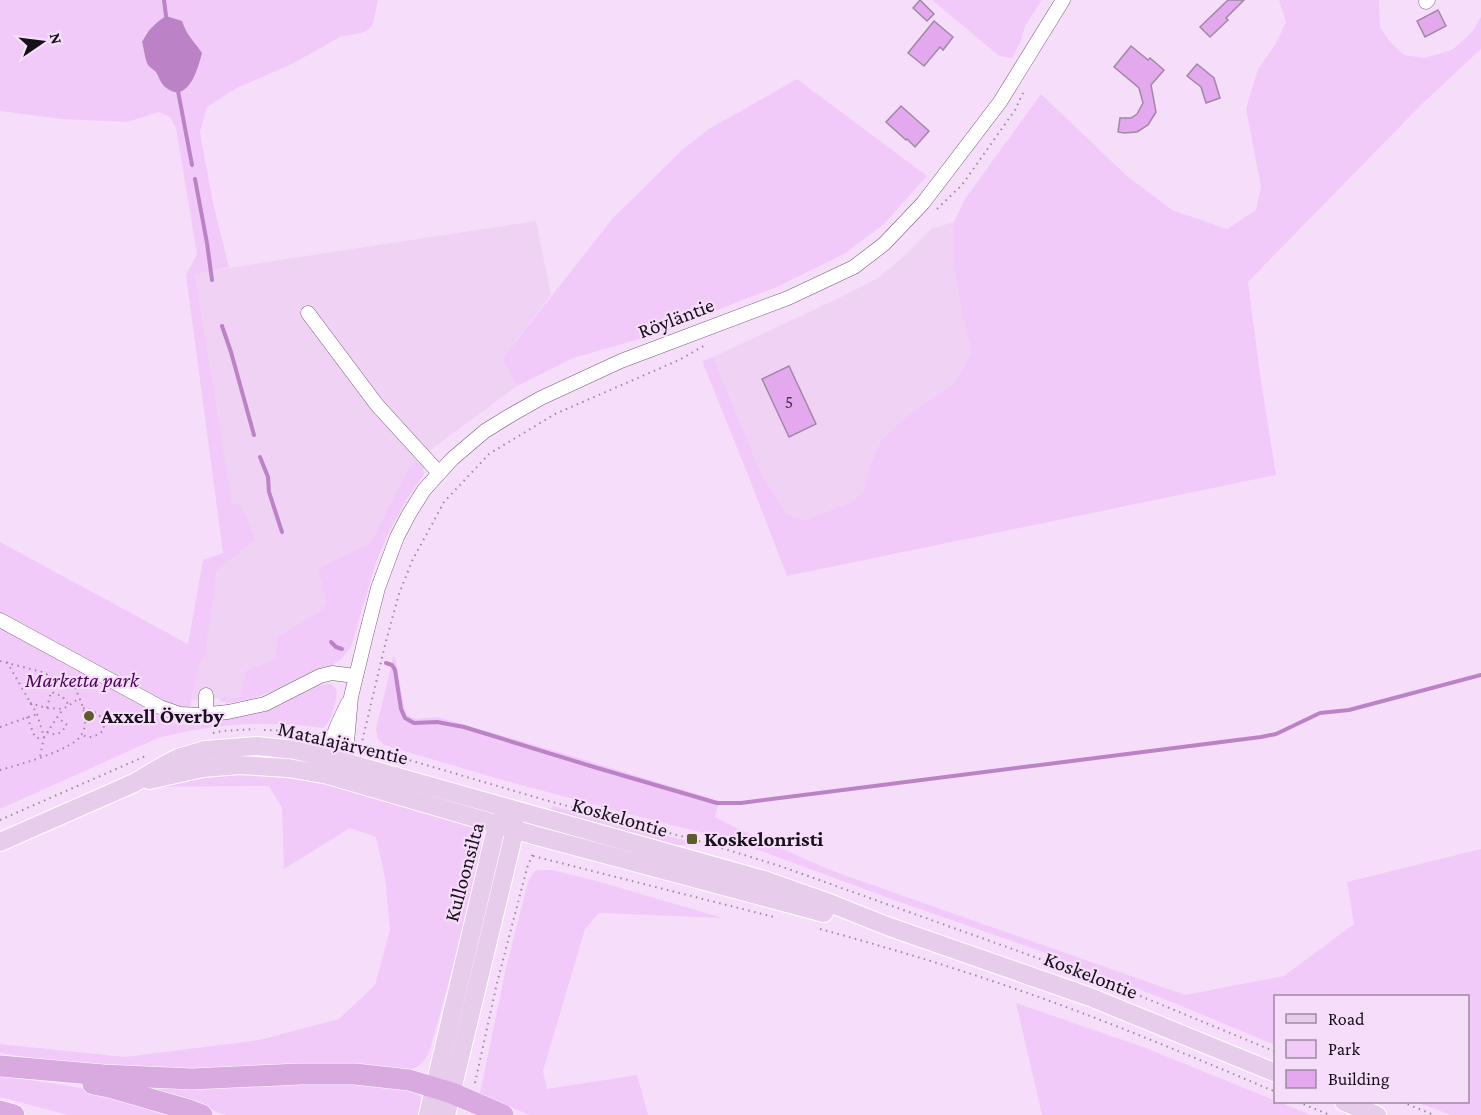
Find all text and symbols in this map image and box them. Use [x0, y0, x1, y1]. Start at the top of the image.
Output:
north arrow [12, 12, 72, 72]
text: N [47, 31, 66, 46]
street label: Röyläntie [635, 293, 717, 343]
house number: 5 [785, 392, 793, 412]
park label: Marketta park [24, 668, 140, 692]
place label: Axxell Överby [100, 704, 224, 728]
marker: Axxell Överby [82, 709, 96, 723]
street label: Matalajärventie [276, 716, 410, 770]
street label: Koskelontie [569, 792, 671, 842]
street label: Kulloonsilta [439, 819, 489, 924]
place label: Koskelonristi [704, 827, 823, 851]
marker: Koskelonristi [685, 832, 699, 846]
street label: Koskelontie [1041, 946, 1141, 1004]
legend [1274, 995, 1469, 1103]
text: Road [1328, 1009, 1365, 1029]
text: Park [1328, 1039, 1360, 1059]
text: Building [1328, 1069, 1390, 1089]

